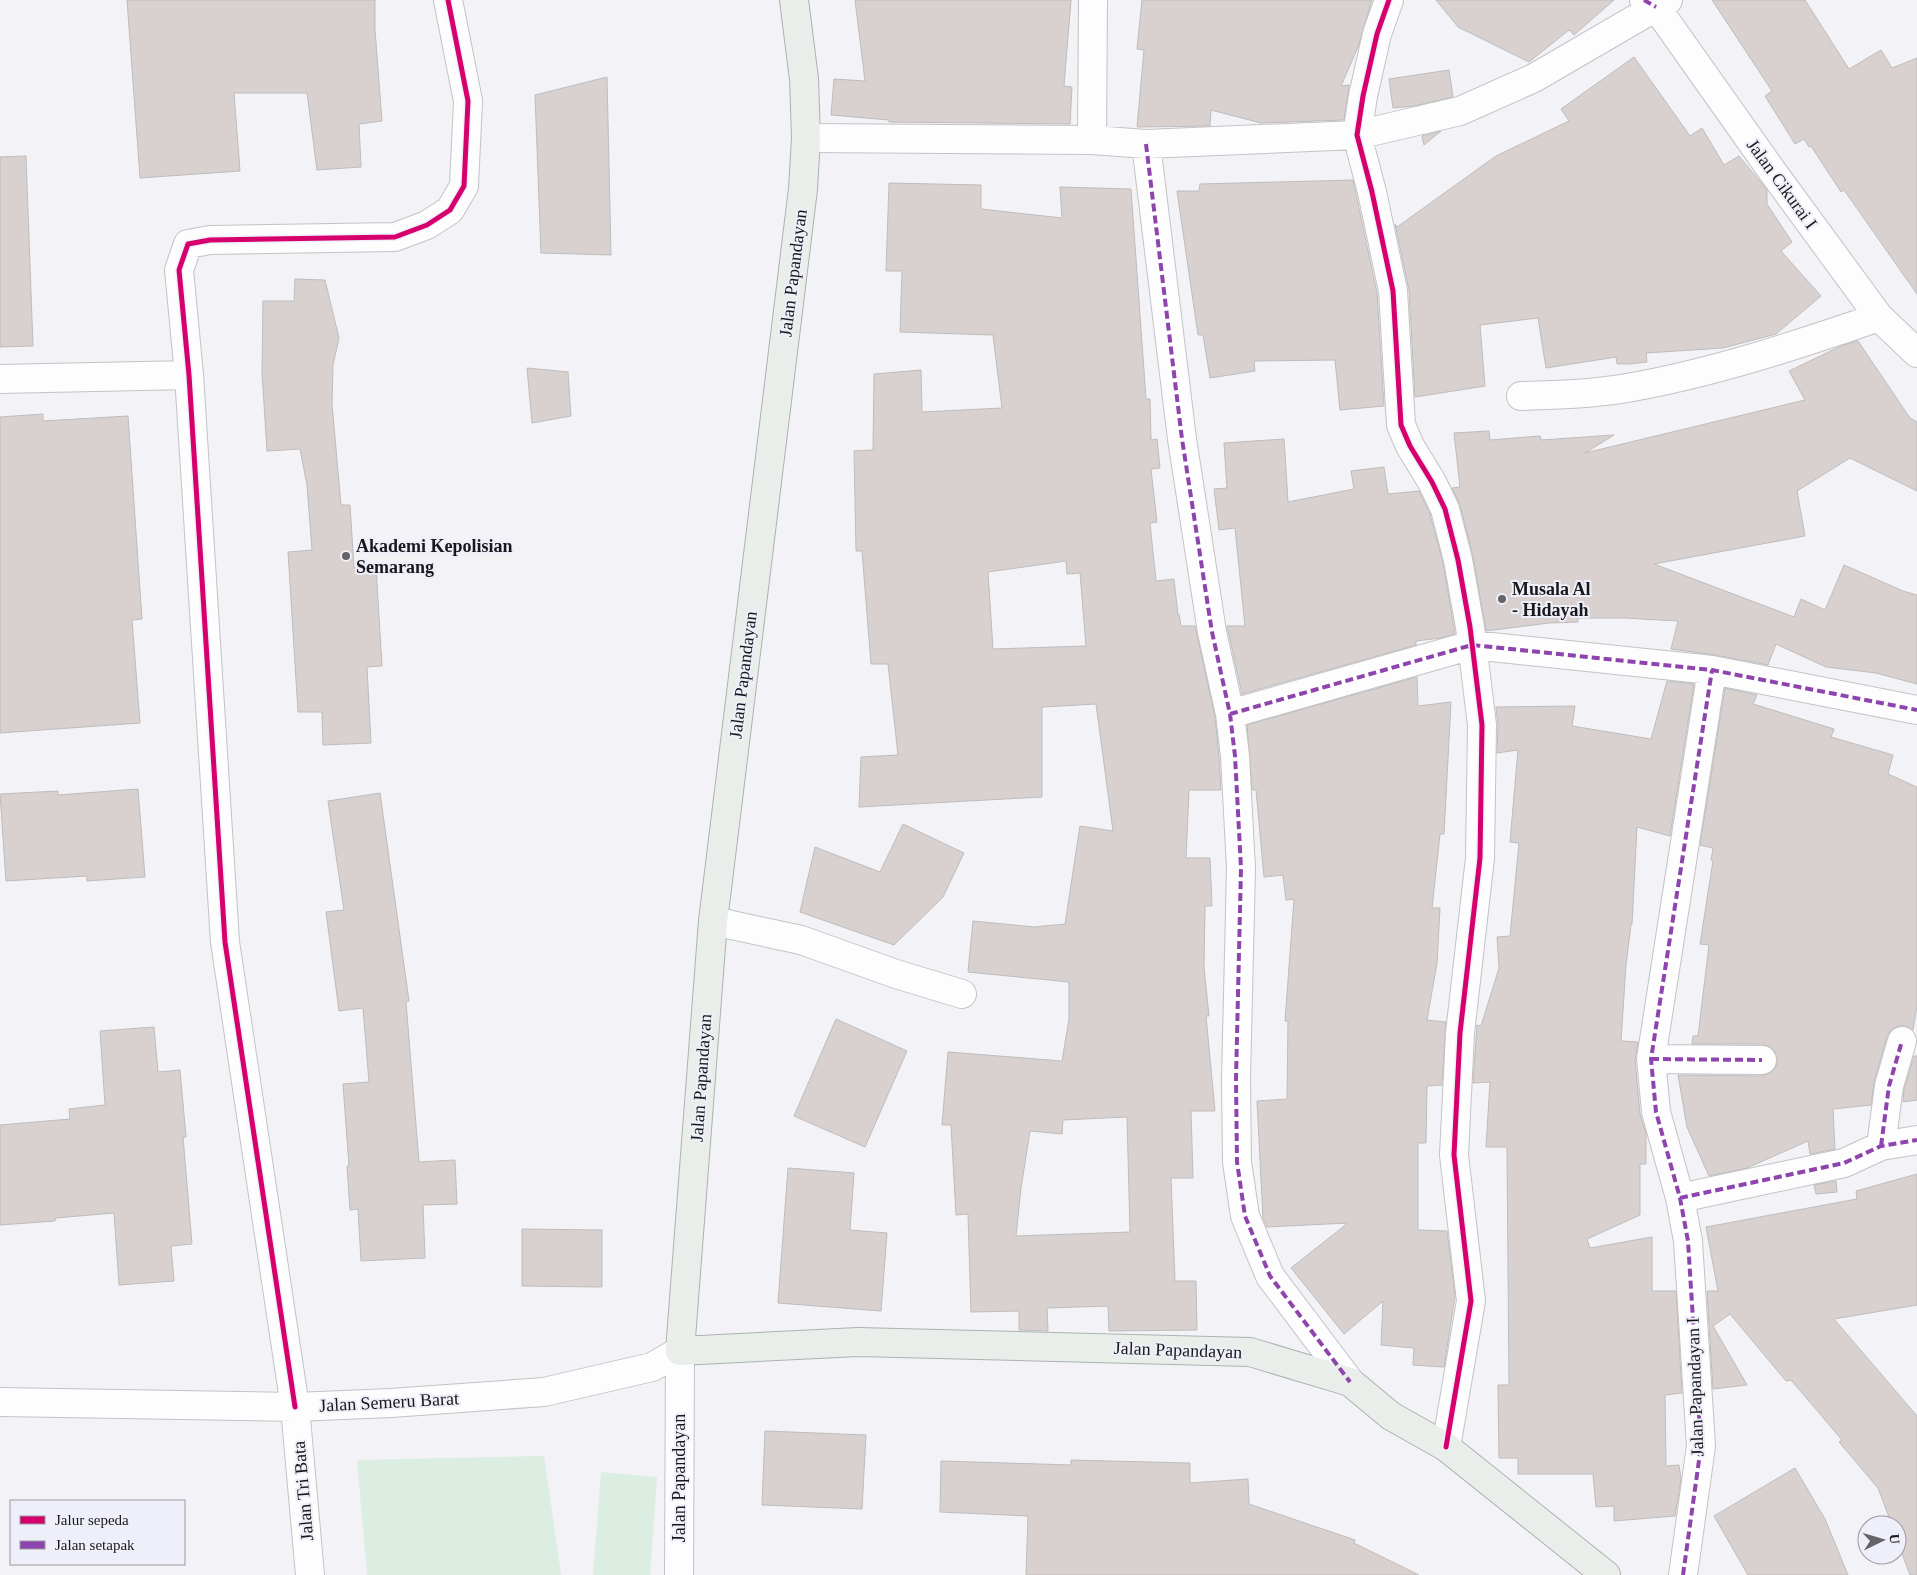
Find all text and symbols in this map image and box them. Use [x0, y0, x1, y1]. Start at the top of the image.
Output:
street label: Jalan Cikurai I [1743, 135, 1821, 233]
street label: Jalan Papandayan [775, 208, 811, 338]
place label: Akademi Kepolisian Semarang [356, 536, 513, 577]
marker: Akademi Kepolisian Semarang [340, 550, 352, 562]
place label: Musala Al - Hidayah [1512, 579, 1591, 620]
marker: Musala Al - Hidayah [1496, 593, 1508, 605]
street label: Jalan Papandayan [725, 610, 761, 740]
street label: Jalan Papandayan [687, 1013, 715, 1143]
street label: Jalan Papandayan I [1683, 1317, 1707, 1457]
street label: Jalan Papandayan [1113, 1338, 1243, 1362]
street label: Jalan Semeru Barat [319, 1388, 459, 1416]
street label: Jalan Papandayan [669, 1414, 689, 1542]
street label: Jalan Tri Bata [289, 1440, 317, 1542]
legend [10, 1500, 185, 1565]
text: Jalur sepeda [55, 1512, 129, 1528]
north arrow [1857, 1515, 1907, 1565]
text: U [1887, 1533, 1902, 1545]
text: Jalan setapak [55, 1537, 135, 1553]

